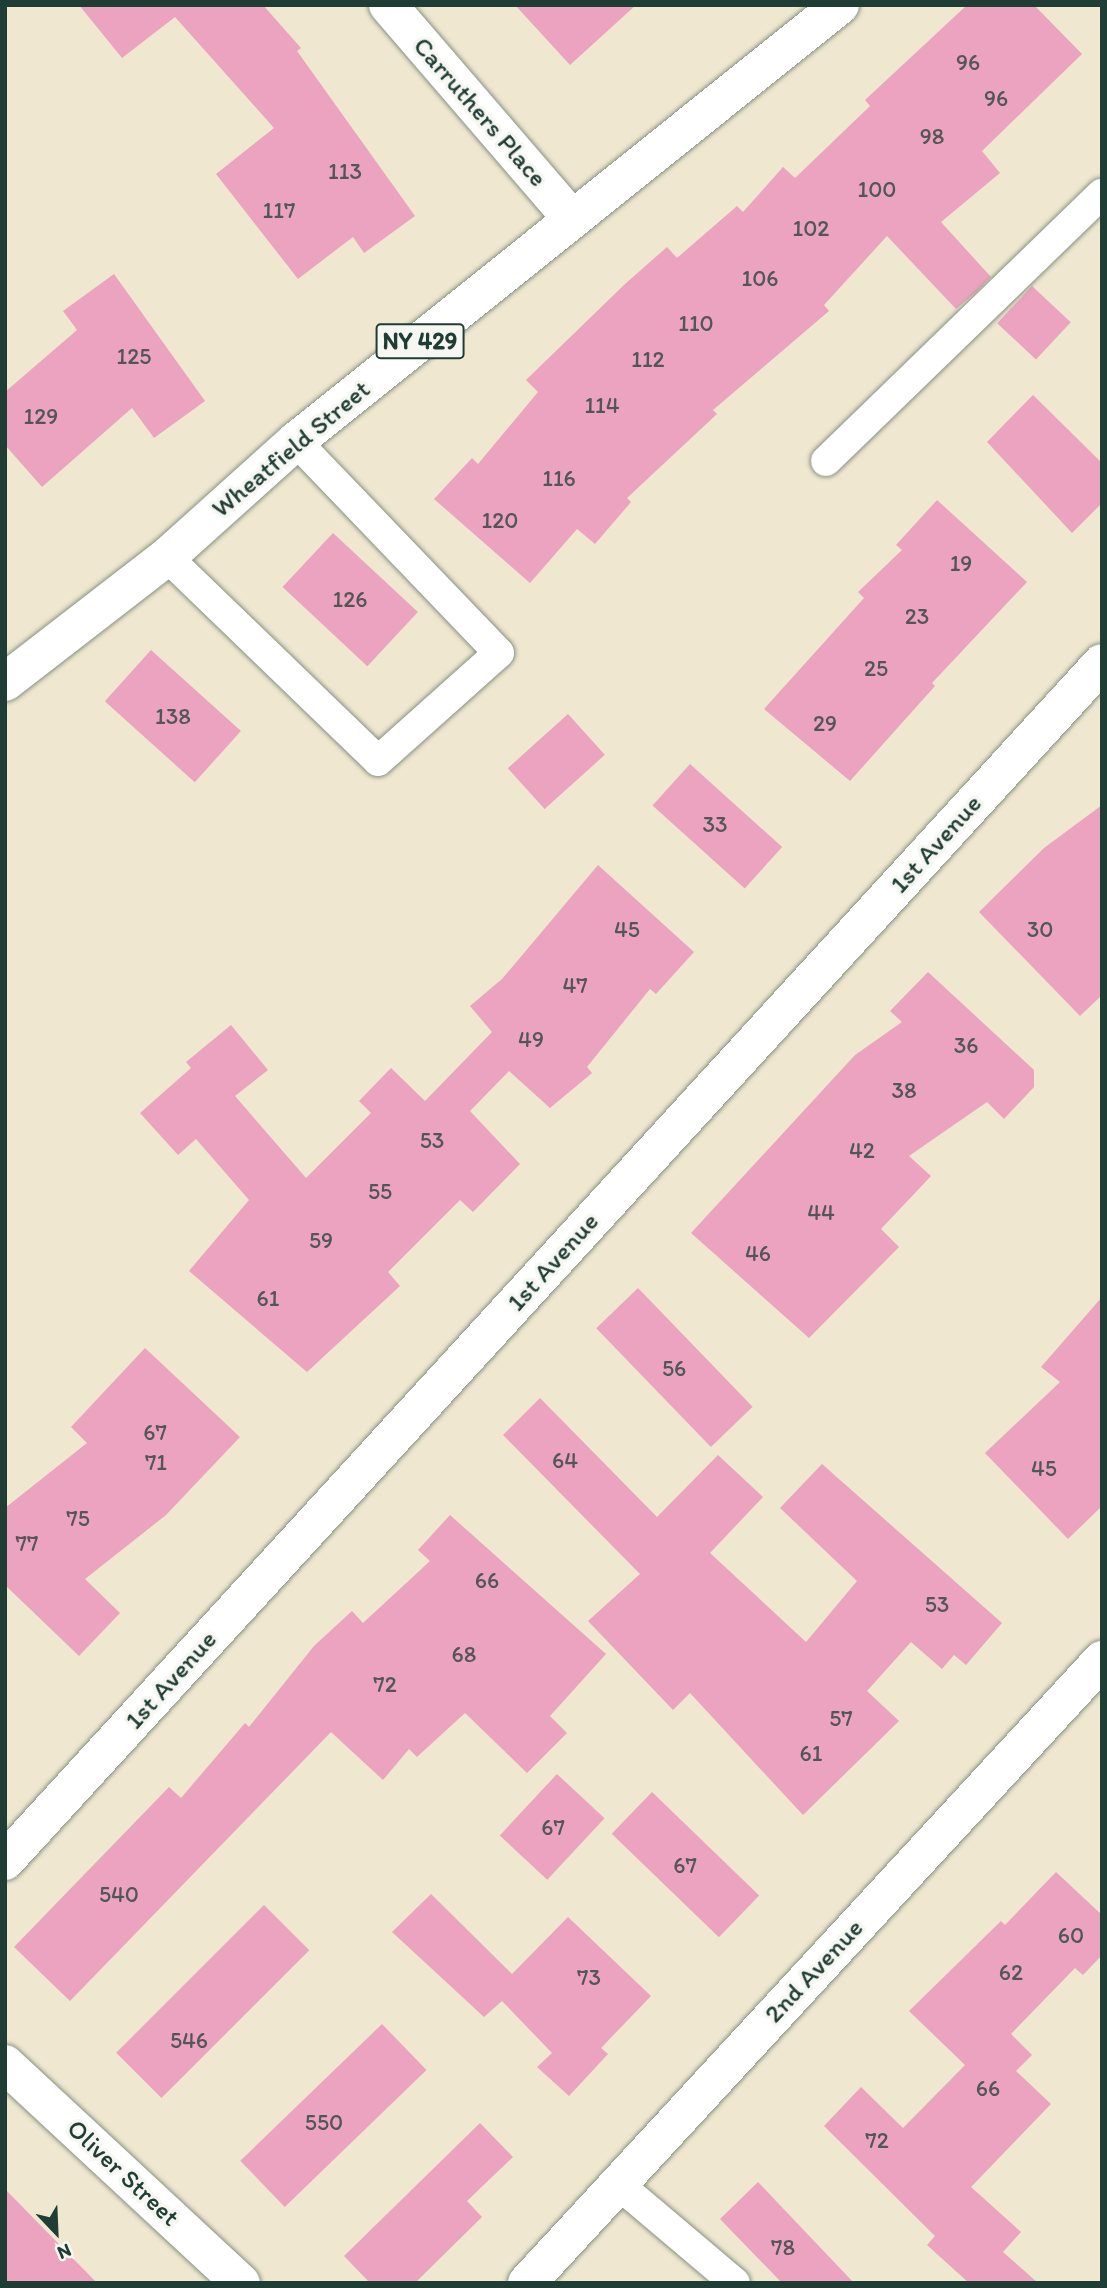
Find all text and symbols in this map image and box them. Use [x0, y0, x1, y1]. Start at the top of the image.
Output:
street label: Carruthers Place [407, 31, 553, 193]
house number: 96 [956, 48, 980, 76]
house number: 96 [984, 84, 1008, 112]
house number: 98 [920, 122, 944, 150]
house number: 113 [328, 157, 362, 185]
house number: 100 [857, 175, 897, 203]
house number: 117 [263, 196, 295, 224]
house number: 102 [793, 214, 829, 242]
house number: 106 [741, 264, 779, 292]
house number: 110 [678, 309, 714, 337]
road number: NY 429 [374, 320, 466, 362]
house number: 125 [117, 342, 151, 370]
house number: 112 [631, 345, 665, 373]
street label: Wheatfield Street [206, 374, 376, 524]
house number: 114 [584, 391, 620, 419]
house number: 129 [24, 402, 58, 430]
house number: 116 [542, 464, 576, 492]
house number: 120 [482, 506, 518, 534]
house number: 19 [950, 549, 972, 577]
house number: 126 [333, 585, 367, 613]
house number: 23 [905, 602, 929, 630]
house number: 25 [864, 654, 888, 682]
house number: 138 [155, 702, 191, 730]
house number: 29 [813, 709, 837, 737]
street label: 1st Avenue [884, 789, 988, 899]
house number: 33 [702, 810, 728, 838]
house number: 45 [614, 915, 640, 943]
house number: 30 [1027, 915, 1053, 943]
house number: 47 [562, 971, 588, 999]
house number: 49 [518, 1025, 544, 1053]
house number: 36 [954, 1031, 978, 1059]
house number: 38 [891, 1076, 917, 1104]
house number: 53 [420, 1126, 444, 1154]
house number: 42 [849, 1136, 875, 1164]
house number: 55 [368, 1177, 392, 1205]
house number: 44 [807, 1198, 835, 1226]
street label: 1st Avenue [501, 1207, 605, 1317]
house number: 59 [309, 1226, 333, 1254]
house number: 46 [745, 1239, 771, 1267]
house number: 61 [257, 1284, 279, 1312]
house number: 56 [662, 1354, 686, 1382]
house number: 67 [143, 1418, 167, 1446]
house number: 64 [552, 1446, 578, 1474]
house number: 71 [145, 1448, 167, 1476]
house number: 45 [1031, 1454, 1057, 1482]
house number: 75 [66, 1504, 90, 1532]
house number: 77 [16, 1529, 38, 1557]
house number: 66 [475, 1566, 499, 1594]
house number: 53 [925, 1590, 949, 1618]
street label: 1st Avenue [119, 1625, 223, 1735]
house number: 68 [452, 1640, 476, 1668]
house number: 72 [373, 1670, 397, 1698]
house number: 57 [829, 1704, 853, 1732]
house number: 61 [800, 1739, 822, 1767]
house number: 67 [541, 1813, 565, 1841]
house number: 67 [673, 1851, 697, 1879]
house number: 540 [99, 1880, 139, 1908]
street label: 2nd Avenue [758, 1913, 870, 2029]
house number: 60 [1058, 1921, 1084, 1949]
house number: 62 [999, 1958, 1023, 1986]
house number: 73 [577, 1963, 601, 1991]
house number: 546 [170, 2026, 208, 2054]
house number: 66 [976, 2074, 1000, 2102]
house number: 550 [305, 2108, 343, 2136]
street label: Oliver Street [60, 2113, 186, 2233]
house number: 72 [865, 2126, 889, 2154]
north arrow [21, 2197, 91, 2267]
house number: 78 [771, 2233, 795, 2261]
text: N [54, 2239, 75, 2265]

